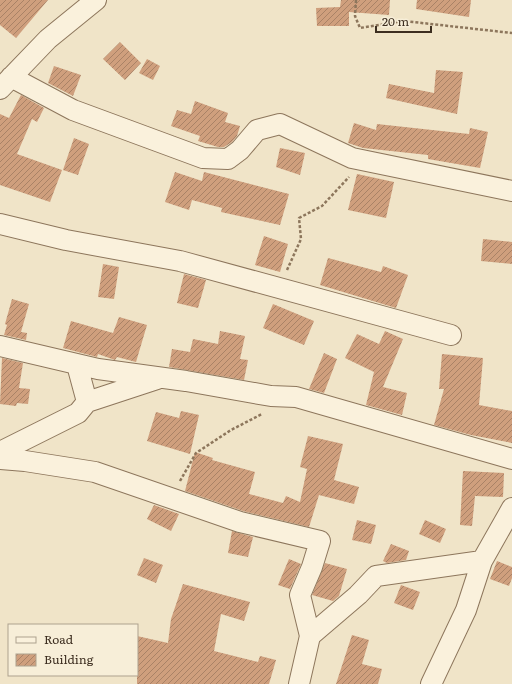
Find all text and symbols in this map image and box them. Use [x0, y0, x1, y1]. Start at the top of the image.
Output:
scale bar [376, 8, 431, 34]
text: 20 m [382, 12, 409, 30]
legend [8, 624, 138, 676]
text: Road [44, 630, 74, 648]
text: Building [44, 650, 94, 668]

